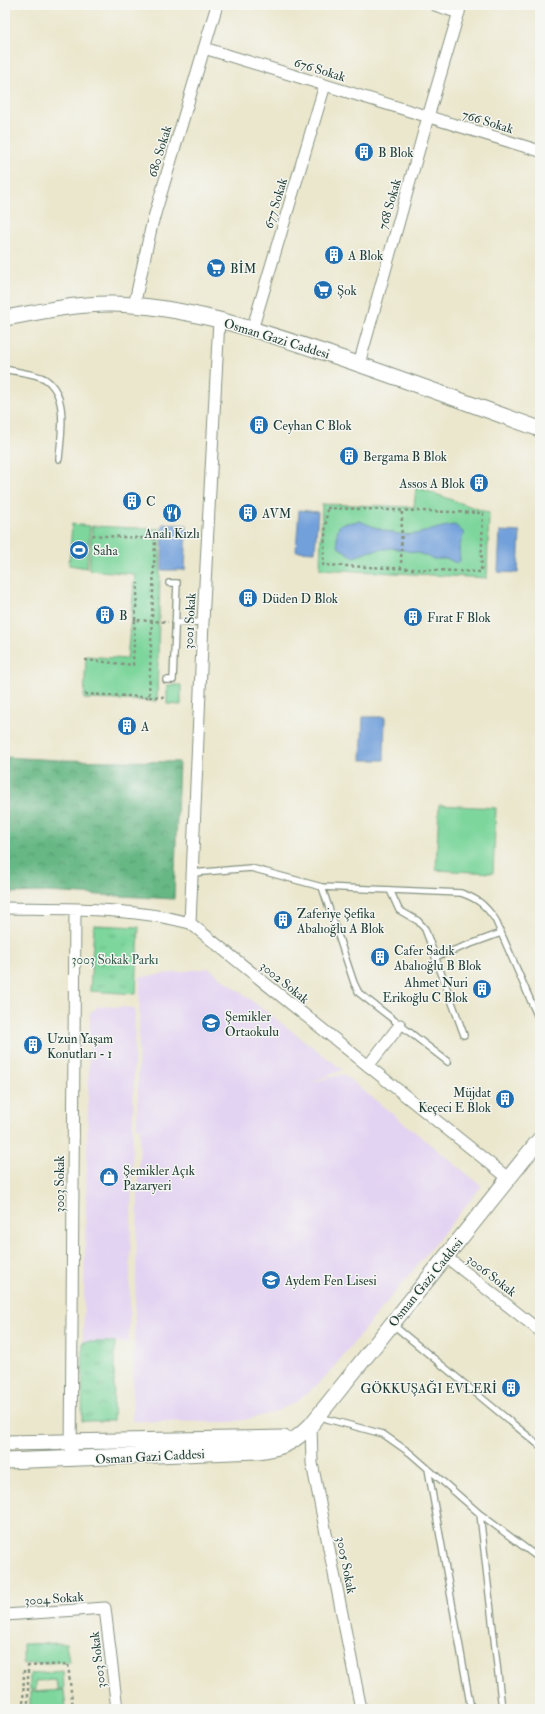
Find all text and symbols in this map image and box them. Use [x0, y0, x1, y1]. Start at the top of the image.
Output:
street label: 676 Sokak [292, 55, 348, 86]
street label: 766 Sokak [460, 107, 516, 138]
street label: 680 Sokak [145, 123, 176, 179]
building icon: B Blok [353, 141, 375, 163]
place label: B Blok [378, 145, 414, 161]
street label: 677 Sokak [261, 175, 291, 231]
street label: 768 Sokak [375, 176, 405, 232]
building icon: A Blok [323, 244, 345, 266]
place label: A Blok [347, 248, 384, 264]
supermarket icon: BİM [205, 257, 227, 279]
place label: BİM [230, 260, 257, 277]
supermarket icon: Şok [312, 279, 334, 301]
place label: Şok [337, 283, 357, 299]
street label: Osman Gazi Caddesi [222, 315, 332, 363]
building icon: Ceyhan C Blok [248, 414, 270, 436]
place label: Ceyhan C Blok [273, 418, 352, 435]
building icon: Bergama B Blok [338, 445, 360, 467]
place label: Bergama B Blok [363, 449, 448, 465]
building icon: Assos A Blok [468, 472, 490, 494]
place label: Assos A Blok [398, 476, 466, 492]
building icon: C [121, 490, 143, 512]
place label: C [146, 494, 156, 510]
restaurant icon: Analı Kızlı [161, 502, 183, 524]
building icon: AVM [237, 502, 259, 524]
place label: AVM [261, 506, 292, 522]
place label: Analı Kızlı [143, 526, 200, 542]
sports icon: Saha [68, 539, 90, 561]
place label: Saha [93, 543, 118, 559]
building icon: Düden D Blok [237, 587, 259, 609]
place label: Düden D Blok [262, 591, 339, 607]
street label: 3001 Sokak [181, 592, 200, 650]
building icon: B [94, 604, 116, 626]
building icon: Fırat F Blok [402, 606, 424, 628]
place label: B [119, 608, 128, 624]
place label: Fırat F Blok [427, 610, 492, 626]
building icon: A [116, 715, 138, 737]
place label: A [140, 719, 150, 735]
place label: Zaferiye Şefika Abalıoğlu A Blok [296, 906, 385, 937]
building icon: Zaferiye Şefika Abalıoğlu A Blok [272, 909, 294, 931]
place label: Cafer Sadık Abalıoğlu B Blok [393, 943, 482, 974]
building icon: Cafer Sadık Abalıoğlu B Blok [369, 946, 391, 968]
park label: 3003 Sokak Parkı [71, 952, 159, 968]
street label: 3002 Sokak [257, 958, 313, 1008]
place label: Ahmet Nuri Erikoğlu C Blok [383, 975, 469, 1006]
building icon: Ahmet Nuri Erikoğlu C Blok [471, 978, 493, 1000]
place label: Şemikler Ortaokulu [225, 1009, 279, 1040]
school or university icon: Şemikler Ortaokulu [200, 1012, 222, 1034]
place label: Uzun Yaşam Konutları - 1 [47, 1031, 113, 1062]
building icon: Uzun Yaşam Konutları - 1 [22, 1034, 44, 1056]
place label: Müjdat Keçeci E Blok [418, 1085, 492, 1116]
building icon: Müjdat Keçeci E Blok [494, 1088, 516, 1110]
street label: 3003 Sokak [52, 1155, 68, 1213]
place label: Şemikler Açık Pazaryeri [123, 1163, 196, 1195]
shop icon: Şemikler Açık Pazaryeri [98, 1166, 120, 1188]
street label: Osman Gazi Caddesi [385, 1235, 467, 1330]
street label: 3006 Sokak [463, 1251, 520, 1301]
school or university icon: Aydem Fen Lisesi [260, 1269, 282, 1291]
place label: Aydem Fen Lisesi [284, 1273, 377, 1290]
building icon: GÖKKUŞAĞI EVLERİ [500, 1377, 522, 1399]
place label: GÖKKUŞAĞI EVLERİ [361, 1380, 497, 1397]
street label: Osman Gazi Caddesi [95, 1446, 206, 1468]
street label: 3005 Sokak [333, 1535, 360, 1596]
street label: 3004 Sokak [24, 1589, 85, 1609]
street label: 3003 Sokak [86, 1630, 109, 1689]

